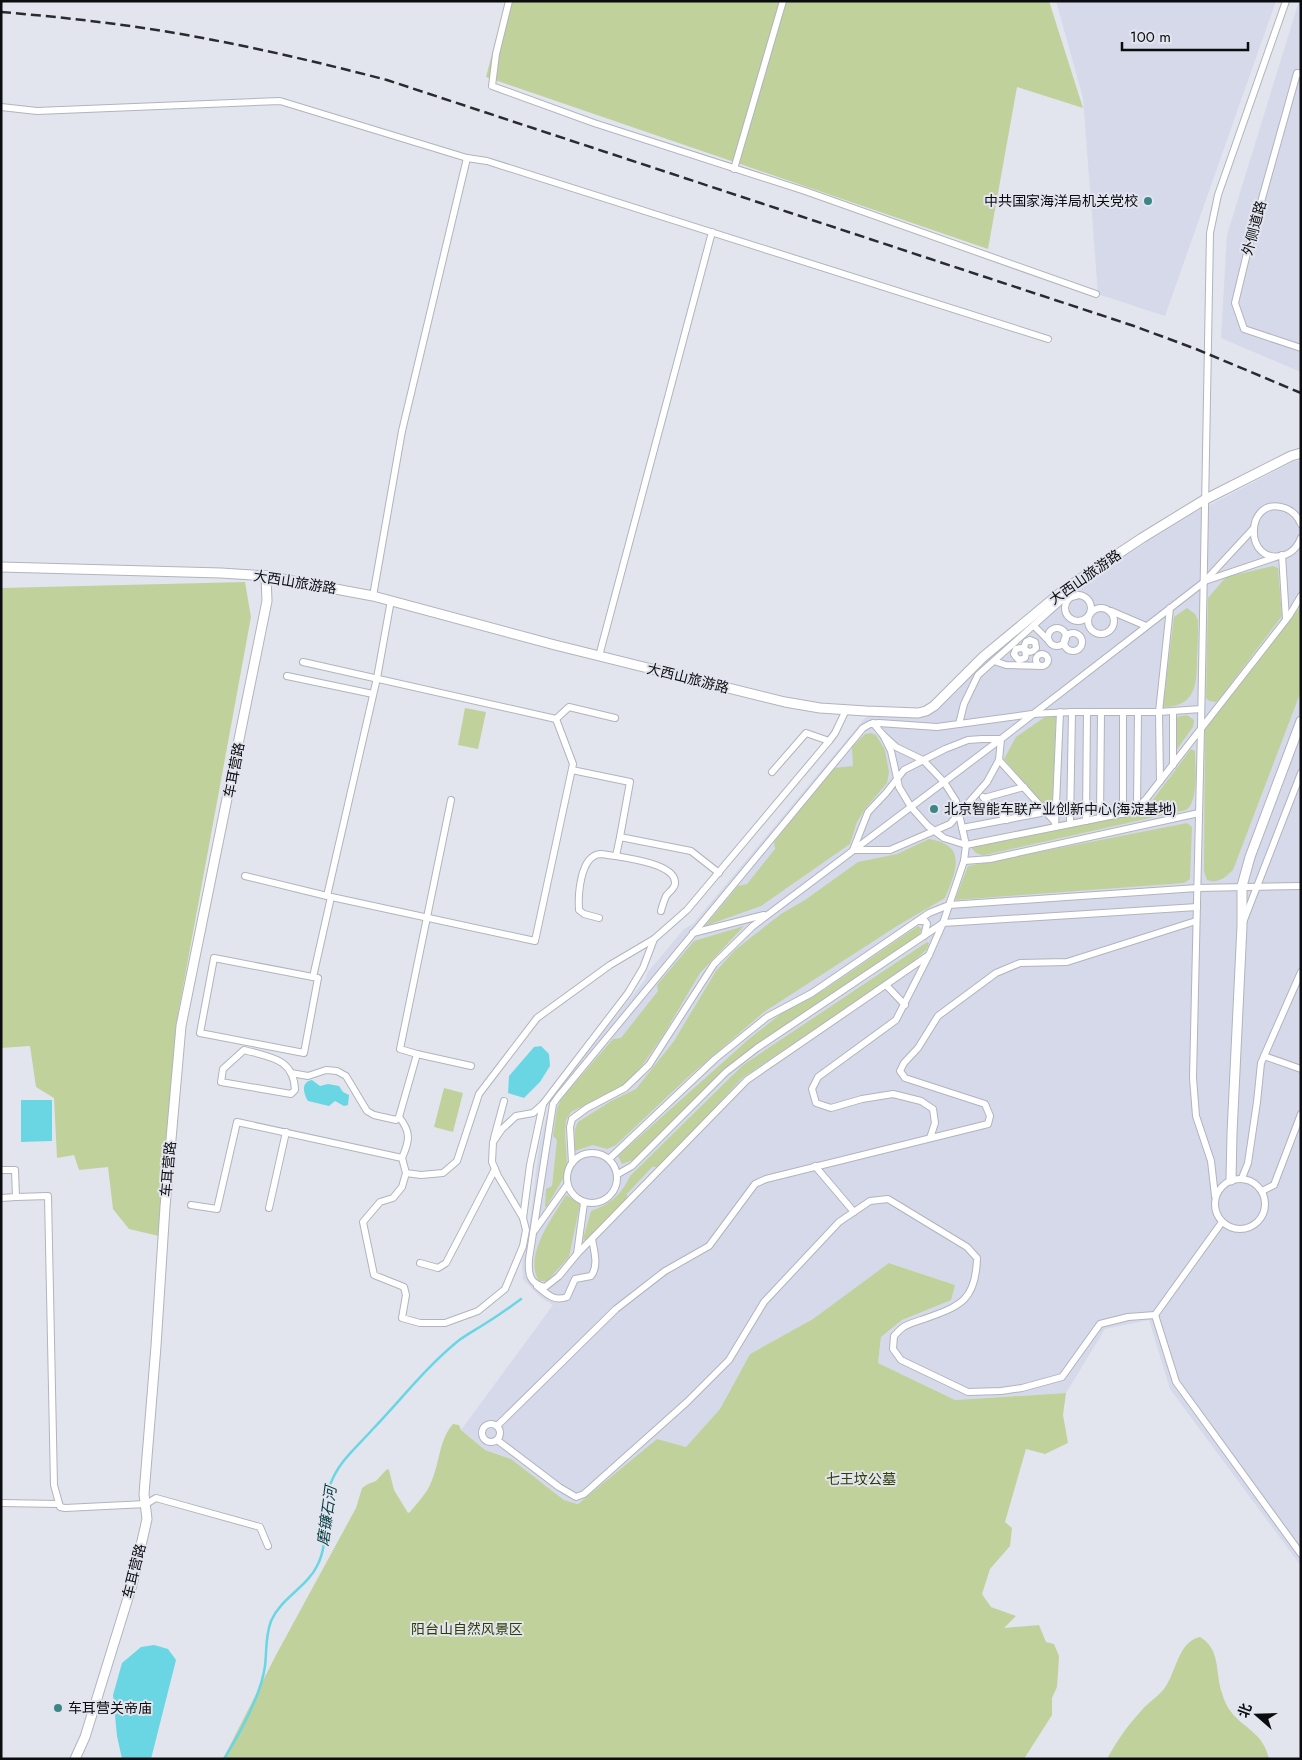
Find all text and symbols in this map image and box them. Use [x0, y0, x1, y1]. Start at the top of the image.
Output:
scale bar [1122, 20, 1248, 52]
text: 100 m [1130, 26, 1171, 48]
place label: 中共国家海洋局机关党校 [984, 191, 1138, 211]
marker: 中共国家海洋局机关党校 [1142, 195, 1154, 207]
street label: 外侧道路 [1237, 198, 1271, 258]
street label: 大西山旅游路 [1045, 545, 1125, 609]
street label: 大西山旅游路 [252, 566, 338, 598]
street label: 大西山旅游路 [645, 658, 731, 698]
street label: 车耳营路 [219, 741, 249, 799]
place label: 北京智能车联产业创新中心(海淀基地) [944, 799, 1177, 819]
marker: 北京智能车联产业创新中心(海淀基地) [928, 803, 940, 815]
street label: 车耳营路 [156, 1140, 180, 1198]
park label: 七王坟公墓 [826, 1469, 896, 1489]
water label: 磨镰石河 [312, 1482, 342, 1547]
street label: 车耳营路 [118, 1541, 150, 1601]
park label: 阳台山自然风景区 [411, 1619, 523, 1639]
north arrow [1232, 1690, 1282, 1740]
place label: 车耳营关帝庙 [68, 1698, 152, 1718]
text: 北 [1233, 1701, 1257, 1721]
marker: 车耳营关帝庙 [52, 1702, 64, 1714]

